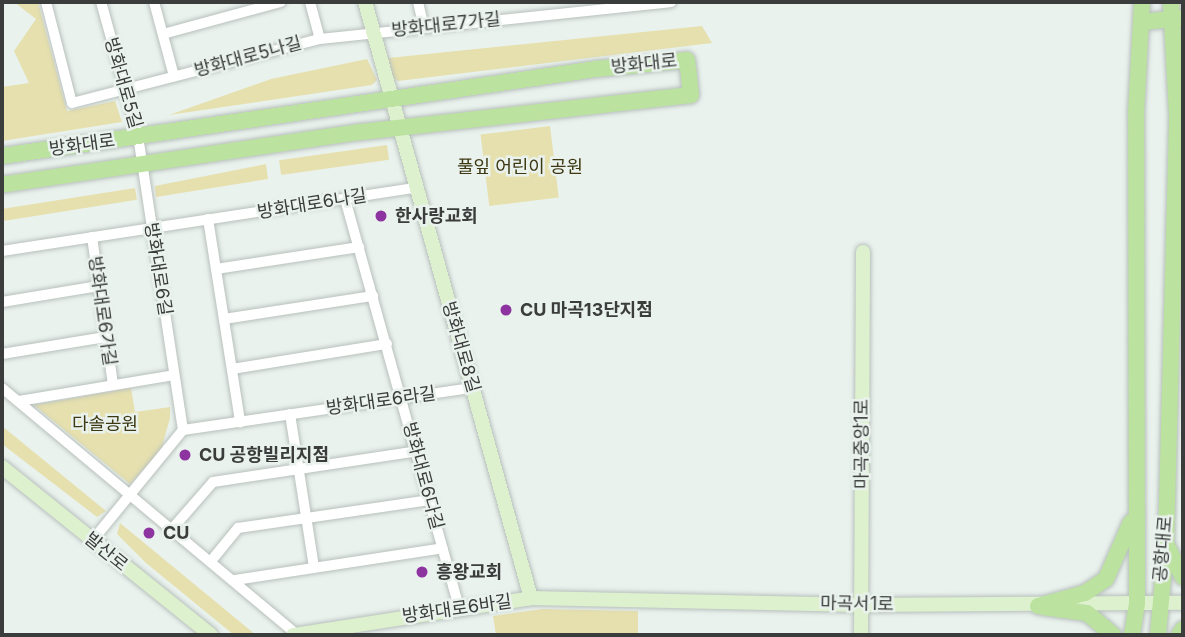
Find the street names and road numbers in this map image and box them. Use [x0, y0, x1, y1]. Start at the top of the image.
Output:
street label: 방화대로7가길 [390, 9, 502, 41]
street label: 방화대로5나길 [192, 32, 304, 82]
street label: 방화대로5길 [100, 35, 146, 131]
street label: 방화대로 [610, 50, 678, 78]
street label: 방화대로 [48, 130, 116, 160]
street label: 방화대로6나길 [256, 185, 368, 223]
street label: 방화대로6길 [140, 221, 176, 317]
street label: 방화대로6가길 [84, 255, 120, 367]
street label: 방화대로8길 [438, 299, 484, 395]
street label: 방화대로6라길 [325, 383, 437, 419]
street label: 마곡중앙1로 [851, 399, 873, 489]
street label: 방화대로6다길 [398, 420, 448, 532]
street label: 공항대로 [1149, 515, 1177, 583]
street label: 발산로 [80, 528, 132, 576]
street label: 방화대로6바길 [401, 591, 513, 627]
street label: 마곡서1로 [820, 593, 894, 615]

